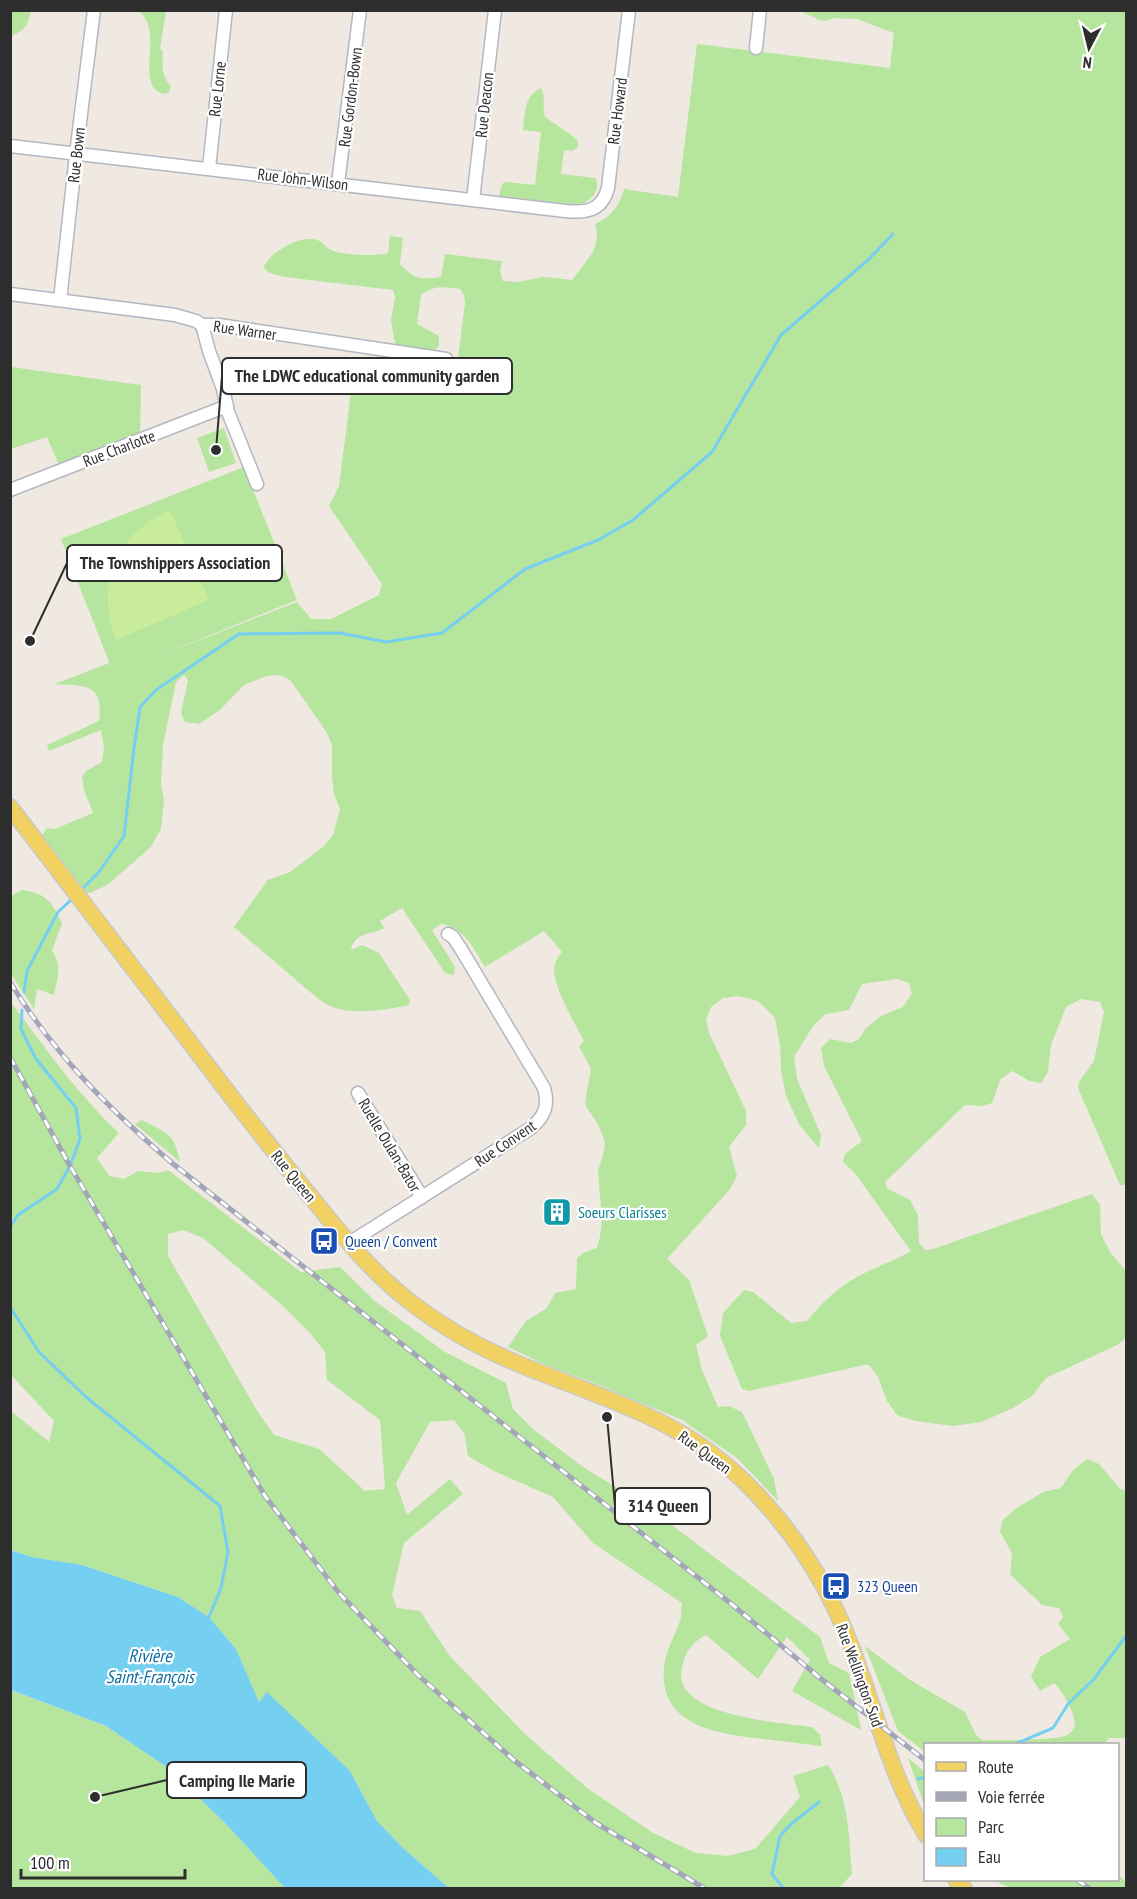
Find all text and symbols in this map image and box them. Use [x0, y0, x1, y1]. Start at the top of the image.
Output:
north arrow [1059, 18, 1119, 78]
street label: Rue Gordon-Bown [334, 46, 366, 148]
text: N [1082, 52, 1093, 73]
street label: Rue Lorne [204, 60, 230, 118]
street label: Rue Deacon [471, 71, 497, 139]
street label: Rue Howard [603, 76, 631, 146]
street label: Rue Bown [63, 126, 89, 184]
street label: Rue John-Wilson [256, 164, 350, 194]
street label: Rue Warner [212, 316, 278, 344]
callout: The LDWC educational community garden [222, 358, 512, 394]
text: The LDWC educational community garden [235, 364, 499, 387]
street label: Rue Charlotte [80, 425, 158, 471]
callout: The Townshippers Association [67, 545, 282, 581]
text: The Townshippers Association [80, 551, 270, 574]
street label: Ruelle Oulan-Bator [354, 1095, 426, 1196]
street label: Rue Convent [471, 1115, 540, 1171]
street label: Rue Queen [267, 1146, 321, 1206]
building icon: Soeurs Clarisses [541, 1196, 573, 1228]
place label: Soeurs Clarisses [578, 1202, 667, 1222]
bus stop icon: Queen / Convent [308, 1225, 340, 1257]
place label: Queen / Convent [345, 1231, 438, 1251]
street label: Rue Queen [675, 1426, 735, 1478]
callout: 314 Queen [615, 1488, 710, 1524]
text: 314 Queen [628, 1494, 698, 1517]
bus stop icon: 323 Queen [820, 1570, 852, 1602]
place label: 323 Queen [857, 1576, 918, 1596]
street label: Rue Wellington Sud [832, 1621, 888, 1729]
water label: Rivière Saint-François [106, 1644, 196, 1688]
legend [924, 1743, 1119, 1881]
text: Route [978, 1755, 1014, 1778]
callout: Camping Ile Marie [167, 1762, 306, 1798]
text: Camping Ile Marie [179, 1769, 295, 1792]
text: Voie ferrée [977, 1785, 1045, 1808]
text: Parc [978, 1815, 1005, 1838]
scale bar [21, 1842, 184, 1880]
text: Eau [978, 1845, 1001, 1868]
text: 100 m [30, 1851, 70, 1874]

